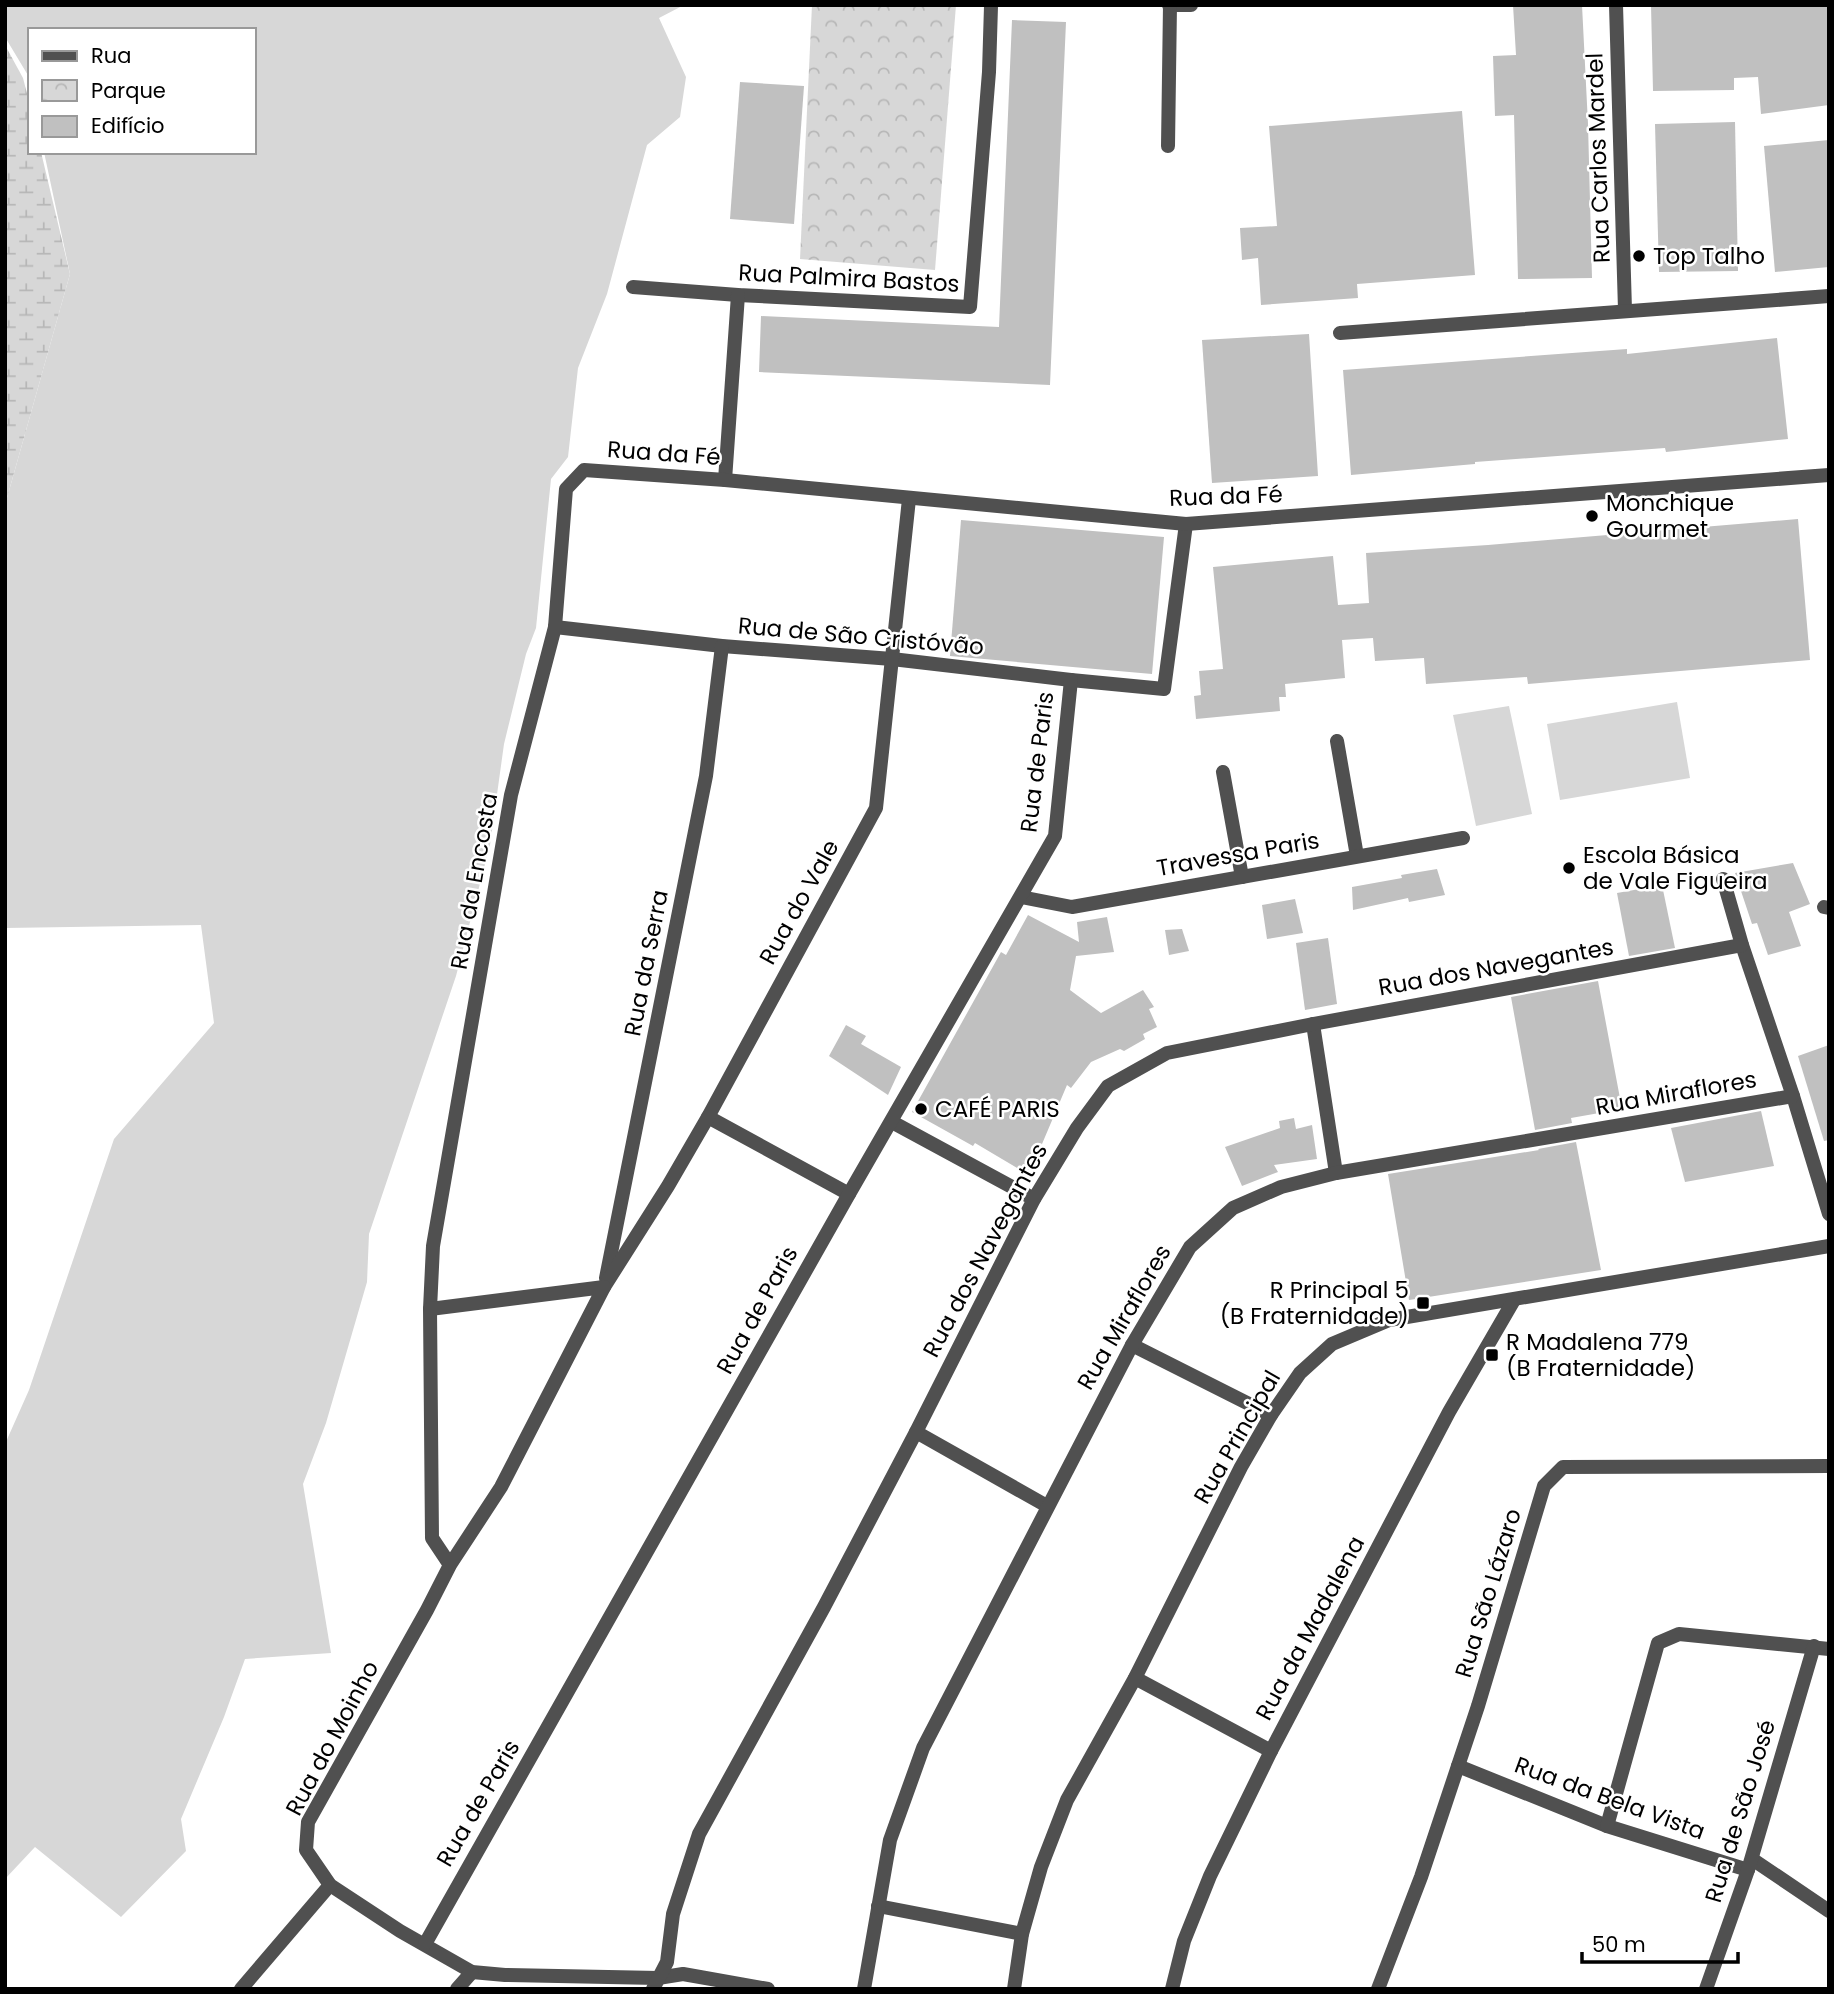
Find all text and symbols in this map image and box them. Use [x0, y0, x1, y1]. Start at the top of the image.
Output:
legend [28, 28, 256, 154]
text: Rua [91, 41, 131, 70]
street label: Rua Carlos Mardel [1578, 52, 1618, 264]
text: Parque [91, 76, 166, 105]
text: Edifício [91, 111, 165, 140]
place label: Top Talho [1653, 240, 1765, 272]
marker: Top Talho [1631, 248, 1647, 264]
street label: Rua Palmira Bastos [738, 256, 960, 300]
street label: Rua da Fé [606, 433, 722, 473]
street label: Rua da Fé [1169, 478, 1283, 514]
place label: Monchique Gourmet [1606, 487, 1734, 545]
marker: Monchique Gourmet [1584, 508, 1600, 524]
street label: Rua de São Cristóvão [737, 609, 985, 663]
street label: Rua de Paris [1012, 690, 1062, 834]
street label: Rua da Encosta [443, 790, 505, 972]
street label: Travessa Paris [1154, 824, 1322, 884]
street label: Rua do Vale [752, 834, 846, 970]
place label: Escola Básica de Vale Figueira [1583, 839, 1768, 897]
marker: Escola Básica de Vale Figueira [1561, 860, 1577, 876]
street label: Rua da Serra [616, 887, 676, 1039]
street label: Rua dos Navegantes [1376, 931, 1616, 1003]
street label: Rua Miraflores [1593, 1063, 1759, 1123]
place label: CAFÉ PARIS [935, 1093, 1060, 1125]
marker: CAFÉ PARIS [913, 1101, 929, 1117]
street label: Rua dos Navegantes [915, 1137, 1055, 1363]
street label: Rua Miraflores [1069, 1239, 1179, 1395]
street label: Rua de Paris [709, 1240, 805, 1380]
place label: R Principal 5 (B Fraternidade) [1220, 1274, 1409, 1332]
marker: R Principal 5 (B Fraternidade) [1415, 1295, 1431, 1311]
place label: R Madalena 779 (B Fraternidade) [1506, 1326, 1695, 1384]
marker: R Madalena 779 (B Fraternidade) [1484, 1347, 1500, 1363]
street label: Rua Principal [1186, 1364, 1288, 1510]
street label: Rua São Lázaro [1447, 1505, 1529, 1681]
street label: Rua da Madalena [1248, 1530, 1372, 1726]
street label: Rua do Moinho [278, 1655, 386, 1821]
street label: Rua de São José [1697, 1716, 1783, 1906]
street label: Rua de Paris [429, 1734, 527, 1872]
street label: Rua da Bela Vista [1510, 1749, 1710, 1847]
scale bar [1582, 1920, 1738, 1964]
text: 50 m [1592, 1930, 1646, 1959]

